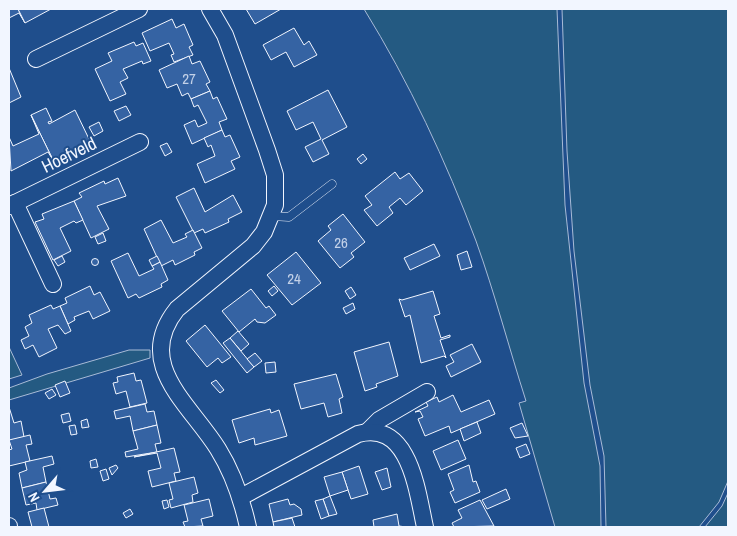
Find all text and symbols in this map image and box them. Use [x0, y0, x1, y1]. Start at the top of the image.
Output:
house number: 27 [182, 68, 196, 89]
street label: Hoefveld [37, 131, 100, 179]
house number: 26 [334, 232, 348, 253]
house number: 24 [287, 268, 301, 289]
north arrow [20, 466, 70, 516]
text: N [24, 489, 43, 505]

